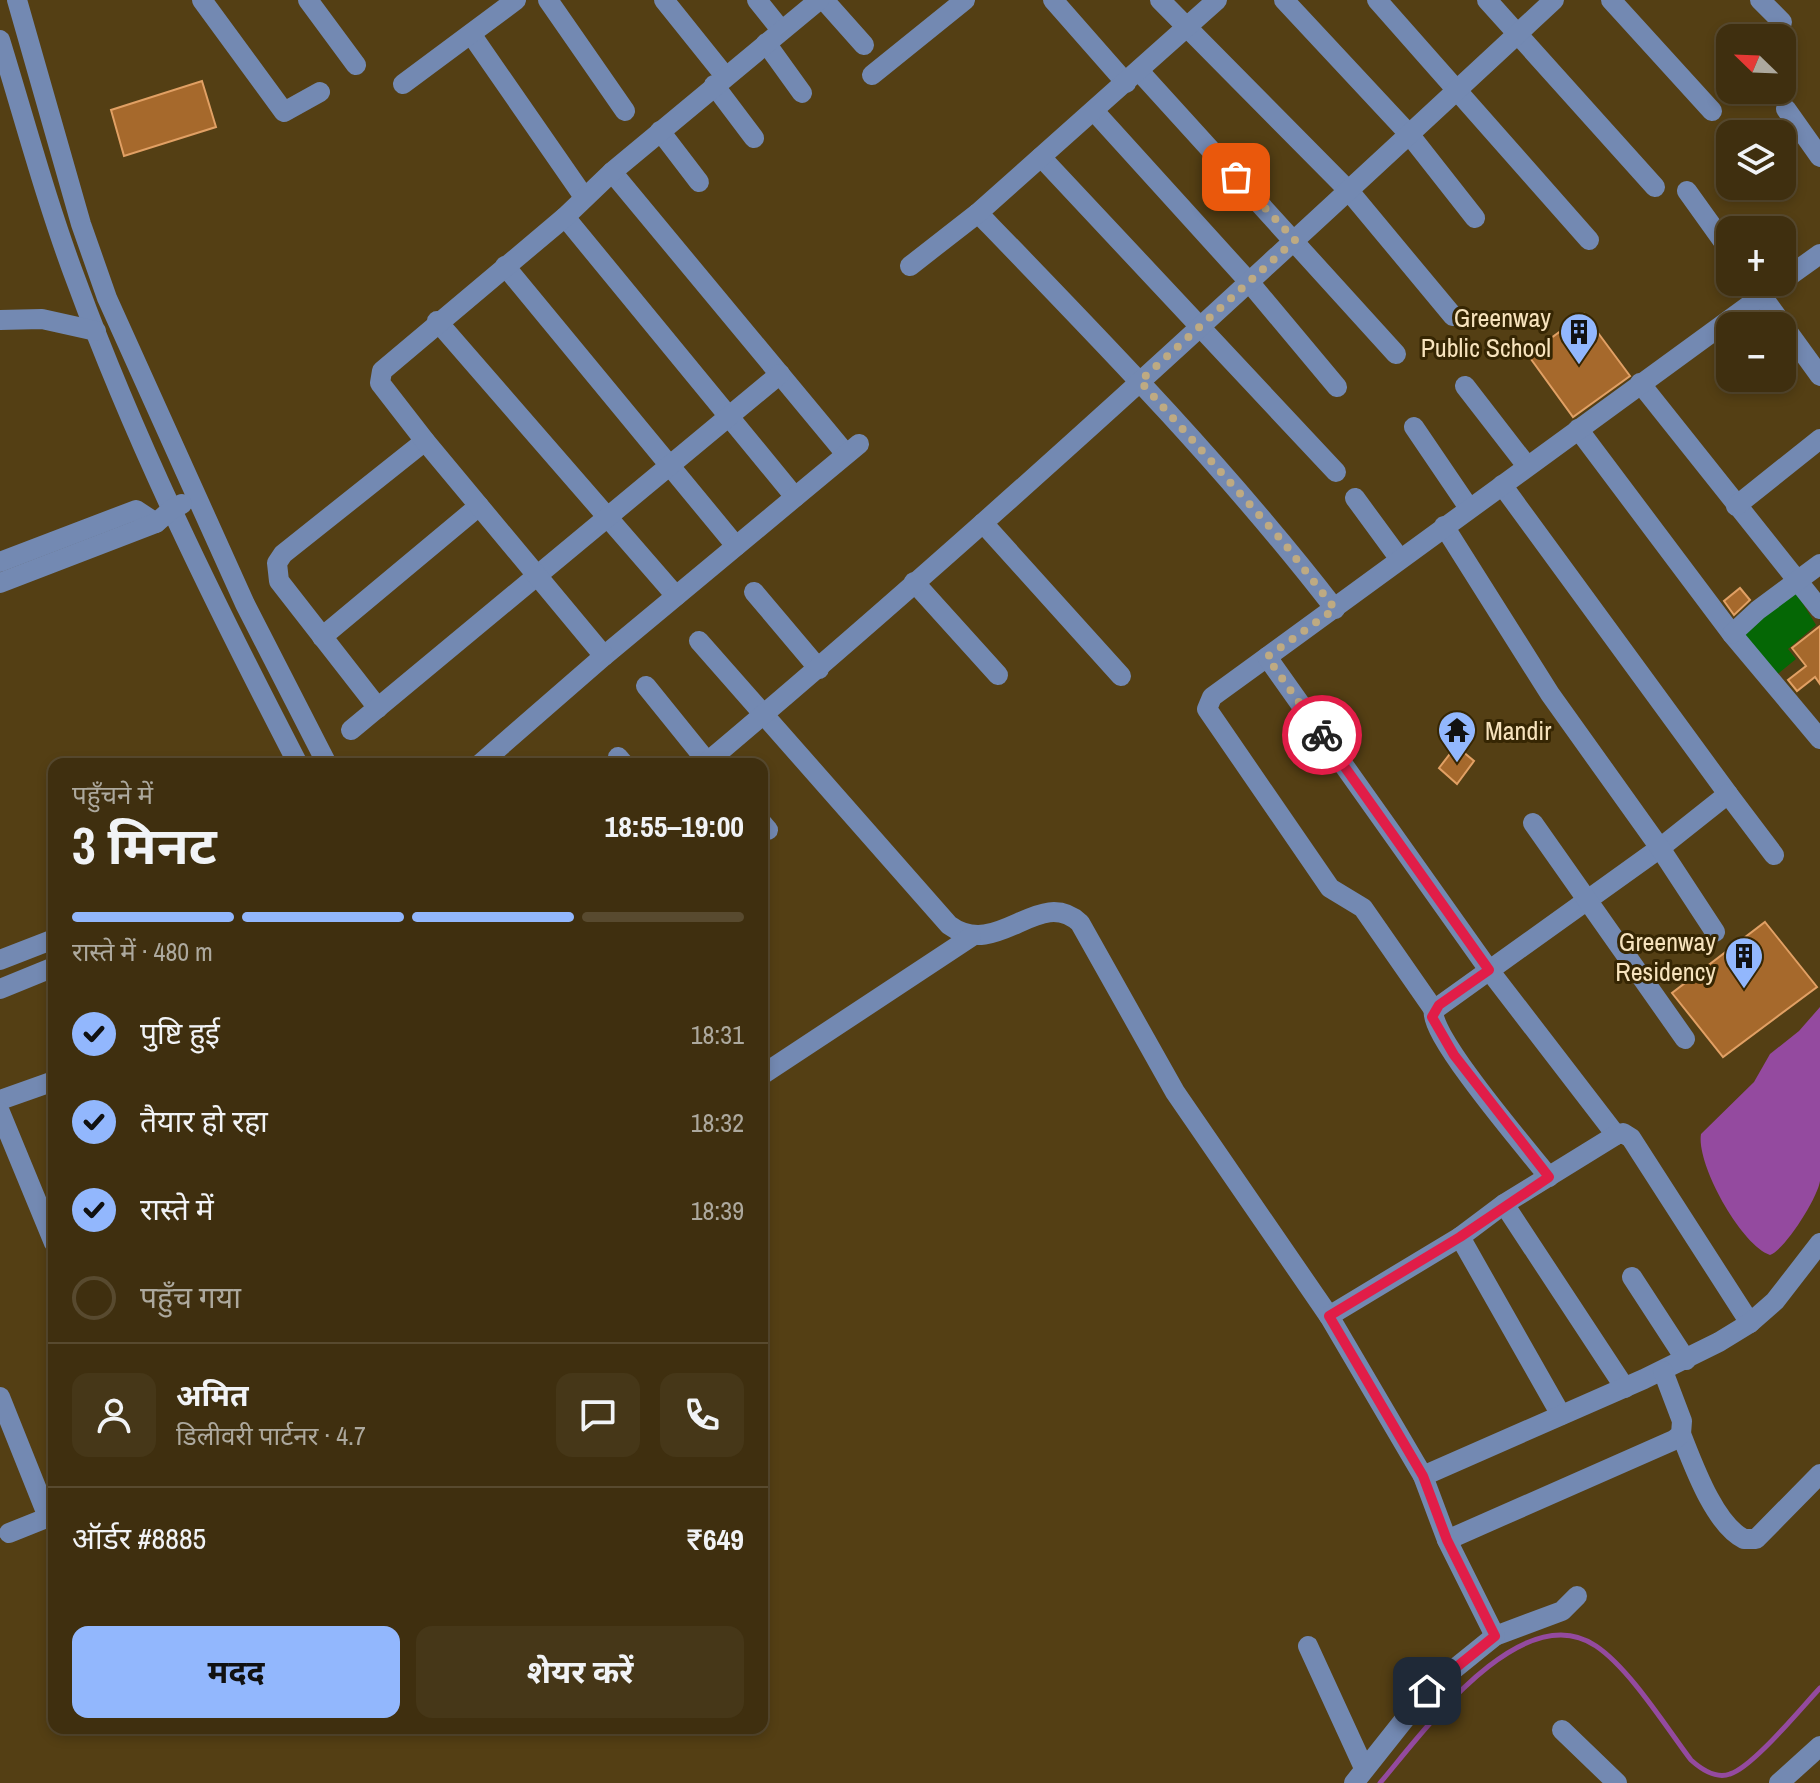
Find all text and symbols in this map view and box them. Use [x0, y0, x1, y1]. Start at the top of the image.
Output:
north arrow [1716, 24, 1796, 104]
map controls [1716, 24, 1796, 392]
button: layers [1716, 120, 1796, 200]
pin [1202, 143, 1270, 211]
icon: bag [1214, 155, 1258, 199]
button: + [1716, 216, 1796, 296]
place label: Greenway Public School [1421, 300, 1551, 365]
building icon: Greenway Public School [1558, 311, 1600, 366]
button: − [1716, 312, 1796, 392]
courier [1282, 695, 1362, 775]
temple icon: Mandir [1436, 709, 1478, 764]
icon: bike [1300, 713, 1344, 757]
place label: Mandir [1485, 713, 1551, 748]
text: पहुँचने में [72, 777, 153, 812]
text: 18:55–19:00 [605, 806, 744, 846]
text: 3 मिनट [72, 810, 217, 880]
place label: Greenway Residency [1615, 924, 1716, 989]
text: रास्ते में · 480 m [72, 934, 213, 969]
building icon: Greenway Residency [1723, 935, 1765, 990]
icon: check [72, 1012, 116, 1056]
text: पुष्टि हुई [140, 1013, 220, 1053]
text: 18:31 [691, 1017, 744, 1052]
icon: check [72, 1100, 116, 1144]
text: तैयार हो रहा [140, 1101, 268, 1141]
text: 18:32 [691, 1105, 744, 1140]
icon: check [72, 1188, 116, 1232]
text: रास्ते में [140, 1189, 214, 1229]
text: 18:39 [691, 1193, 744, 1228]
text: पहुँच गया [140, 1277, 241, 1317]
button: person [72, 1373, 156, 1457]
button: chat [556, 1373, 640, 1457]
button: phone [660, 1373, 744, 1457]
text: अमित [176, 1375, 249, 1415]
text: डिलीवरी पार्टनर · 4.7 [176, 1418, 366, 1453]
text: ऑर्डर #8885 [72, 1518, 206, 1558]
text: ₹649 [686, 1519, 744, 1559]
button: मदद [72, 1626, 400, 1718]
button: शेयर करें [416, 1626, 744, 1718]
pin [1393, 1657, 1461, 1725]
icon: home [1405, 1669, 1449, 1713]

